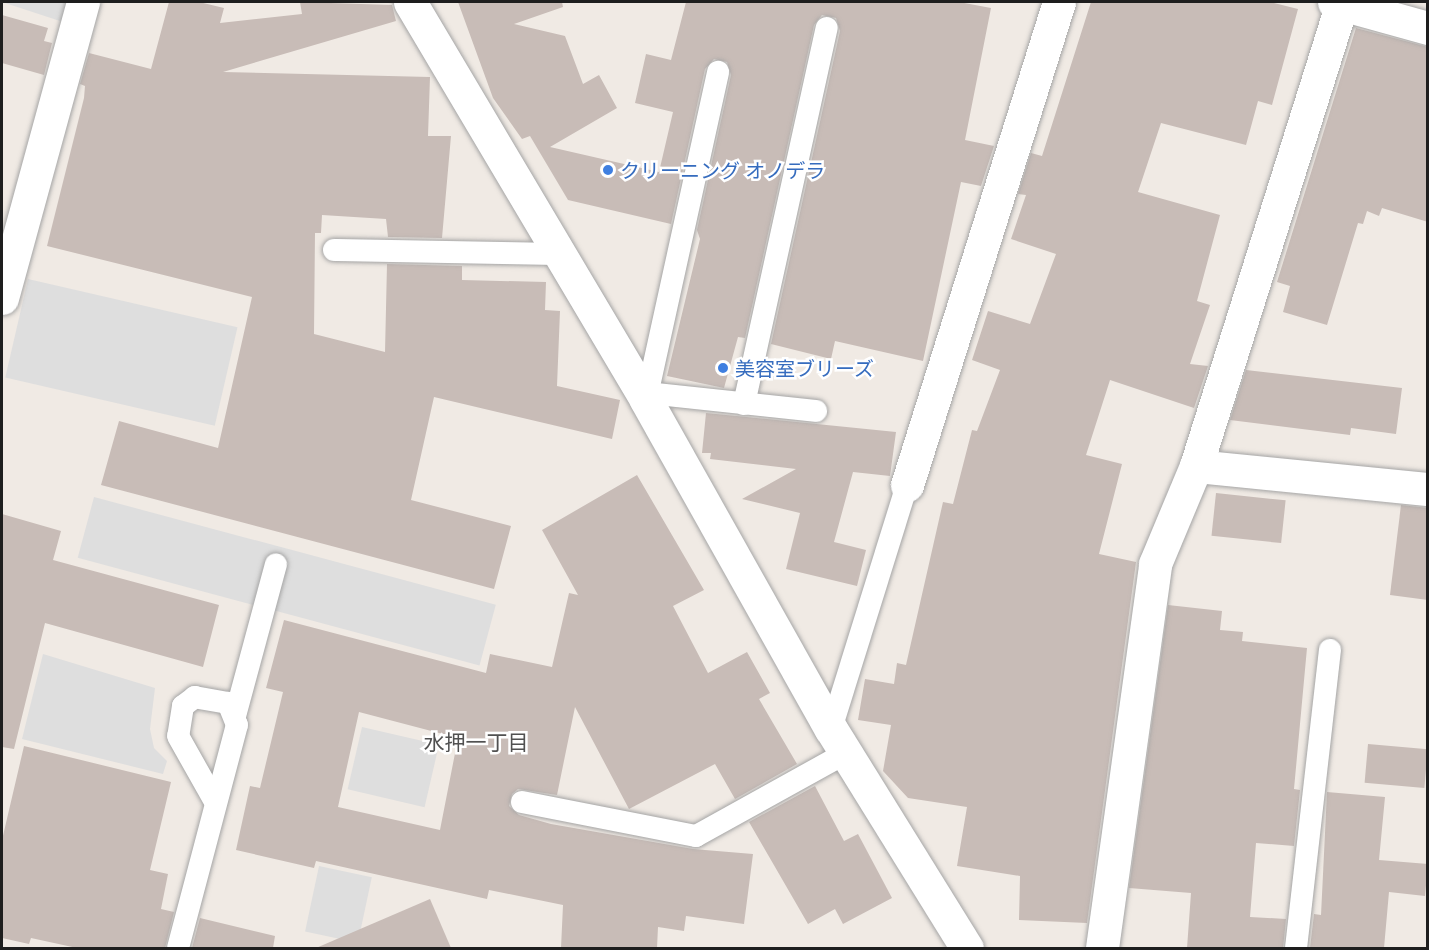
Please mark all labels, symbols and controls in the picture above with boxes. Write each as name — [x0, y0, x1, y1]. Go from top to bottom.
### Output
place label: クリーニング オノデラ — [620, 158, 825, 182]
marker: クリーニング オノデラ — [601, 163, 615, 177]
place label: 美容室ブリーズ — [735, 356, 875, 380]
marker: 美容室ブリーズ — [716, 361, 730, 375]
district label: 水押一丁目 — [424, 729, 528, 755]

